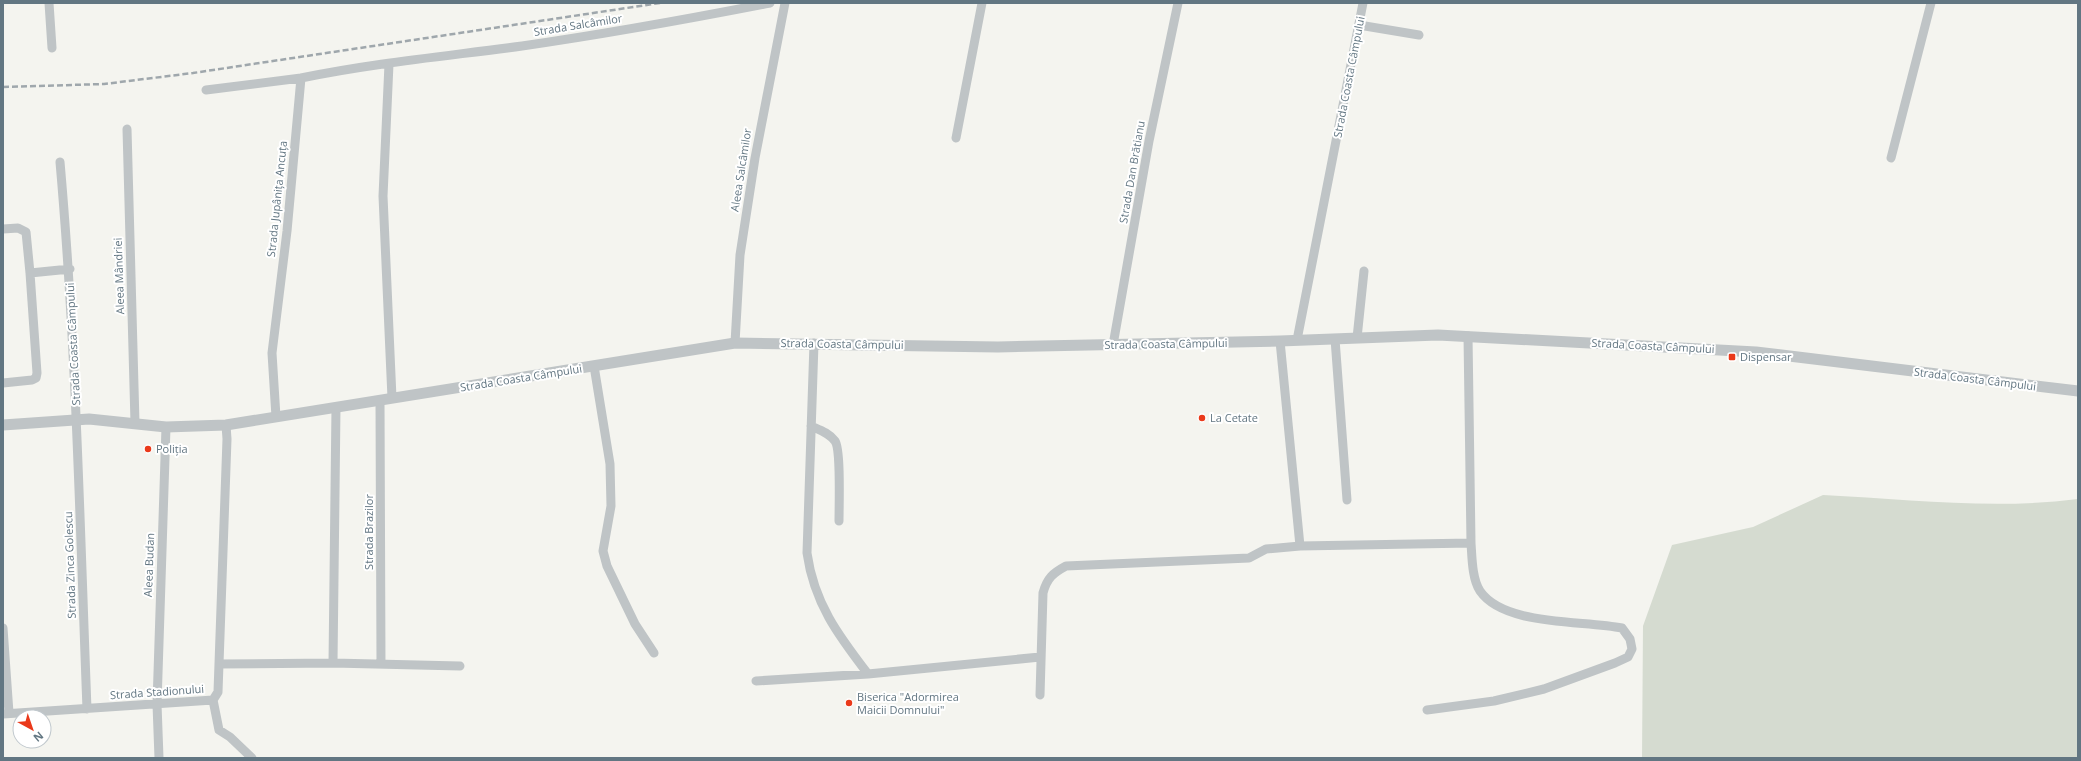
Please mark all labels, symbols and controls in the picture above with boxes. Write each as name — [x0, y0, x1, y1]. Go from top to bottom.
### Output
street label: Strada Salcâmilor — [533, 10, 624, 39]
street label: Strada Coasta Câmpului — [1329, 15, 1368, 139]
street label: Strada Dan Brătianu — [1115, 119, 1148, 224]
street label: Aleea Salcâmilor — [727, 127, 755, 213]
street label: Strada Jupânița Ancuța — [263, 140, 290, 258]
street label: Aleea Mândriei — [110, 237, 127, 315]
street label: Strada Coasta Câmpului — [62, 282, 83, 406]
street label: Strada Coasta Câmpului — [780, 335, 904, 352]
street label: Strada Coasta Câmpului — [1104, 335, 1228, 352]
street label: Strada Coasta Câmpului — [1591, 335, 1715, 356]
place label: Dispensar — [1740, 349, 1792, 364]
marker: Dispensar — [1727, 352, 1737, 362]
street label: Strada Coasta Câmpului — [459, 360, 583, 395]
street label: Strada Coasta Câmpului — [1913, 364, 2037, 393]
place label: La Cetate — [1210, 410, 1258, 425]
marker: La Cetate — [1197, 413, 1207, 423]
place label: Poliția — [156, 441, 188, 456]
marker: Poliția — [143, 444, 153, 454]
street label: Strada Brazilor — [361, 494, 376, 570]
street label: Strada Zinca Golescu — [60, 511, 79, 619]
street label: Aleea Budan — [140, 532, 157, 597]
street label: Strada Stadionului — [109, 681, 204, 702]
place label: Biserica "Adormirea Maicii Domnului" — [857, 689, 959, 717]
marker: Biserica "Adormirea Maicii Domnului" — [844, 698, 854, 708]
north arrow — [12, 709, 52, 749]
text: N — [30, 728, 47, 746]

